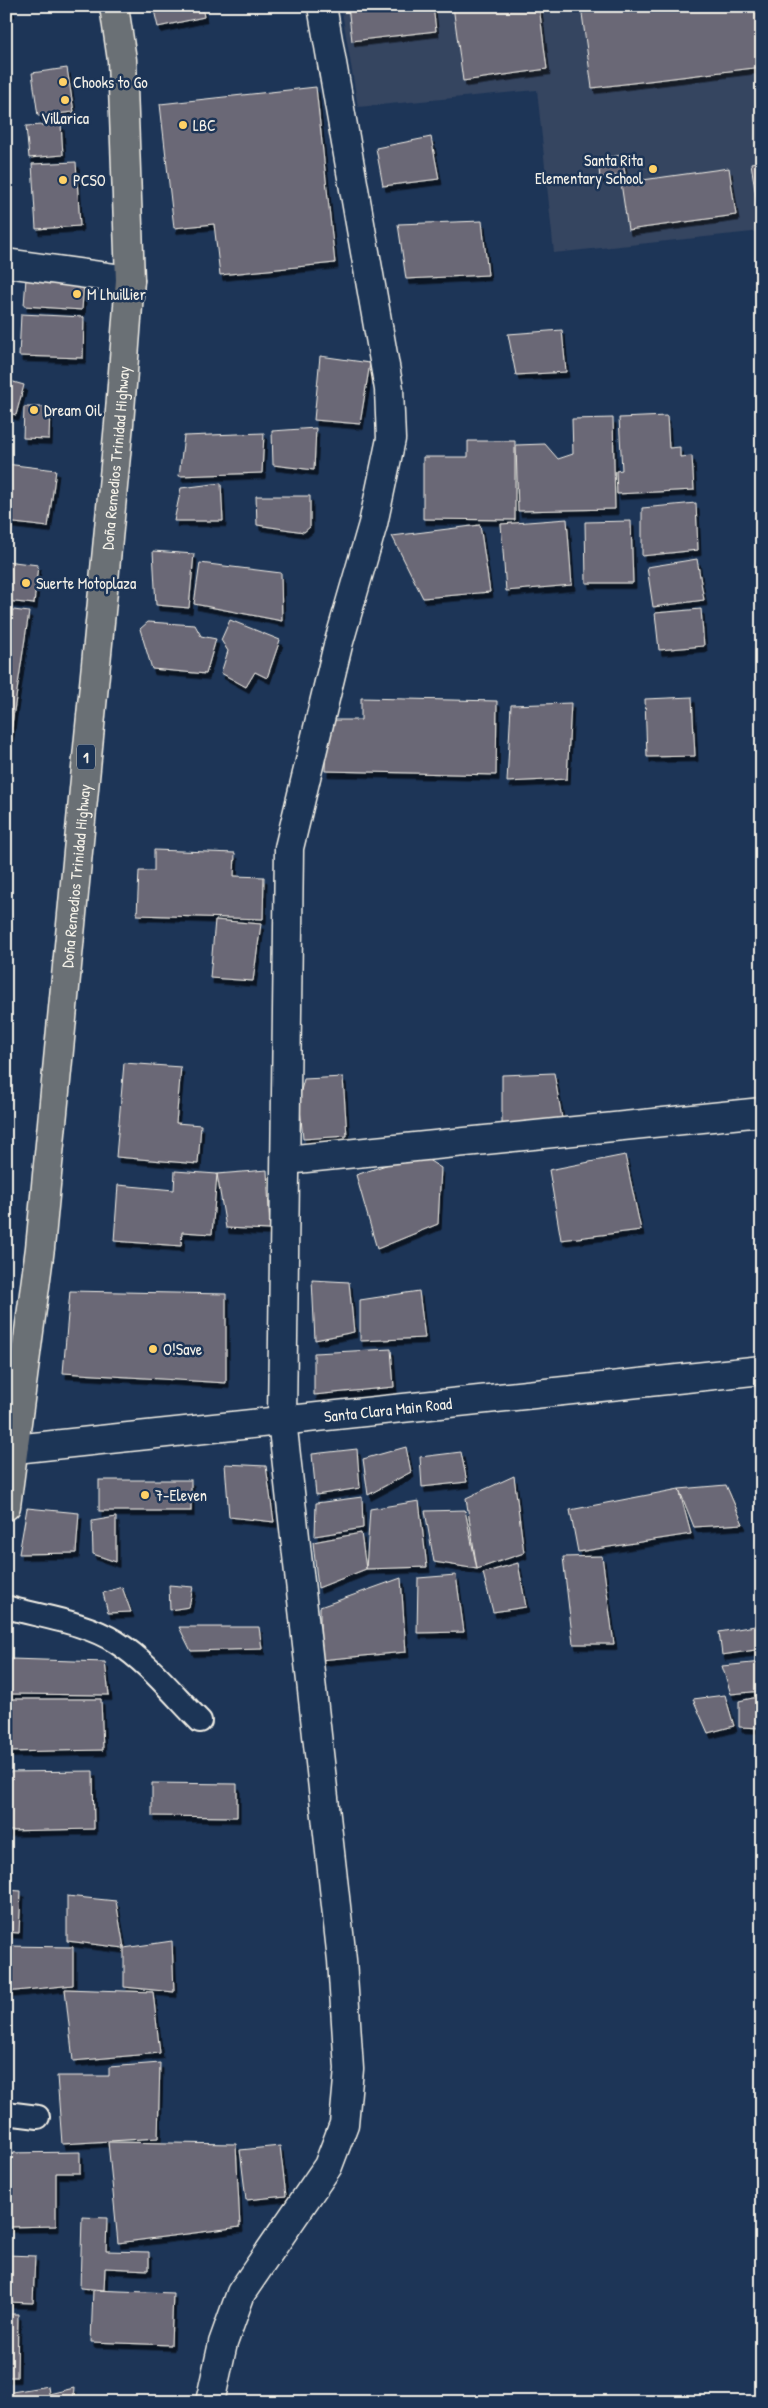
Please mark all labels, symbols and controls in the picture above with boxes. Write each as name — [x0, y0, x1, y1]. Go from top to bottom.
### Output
place label: Chooks to Go — [73, 71, 148, 93]
marker: Chooks to Go — [57, 76, 69, 88]
marker: Villarica — [59, 94, 71, 106]
place label: Villarica — [41, 107, 89, 129]
place label: LBC — [193, 114, 216, 136]
marker: LBC — [177, 119, 189, 131]
place label: Santa Rita Elementary School — [535, 149, 644, 189]
marker: Santa Rita Elementary School — [647, 163, 659, 175]
place label: PCSO — [73, 169, 106, 191]
marker: PCSO — [57, 174, 69, 186]
place label: M Lhuillier — [87, 283, 146, 305]
marker: M Lhuillier — [71, 288, 83, 300]
street label: Doña Remedios Trinidad Highway — [96, 365, 134, 551]
place label: Dream Oil — [44, 399, 102, 421]
marker: Dream Oil — [28, 404, 40, 416]
place label: Suerte Motoplaza — [36, 572, 136, 594]
marker: Suerte Motoplaza — [20, 577, 32, 589]
road number: 1 — [77, 744, 95, 770]
street label: Doña Remedios Trinidad Highway — [56, 783, 95, 969]
place label: O!Save — [163, 1338, 203, 1360]
marker: O!Save — [147, 1343, 159, 1355]
street label: Santa Clara Main Road — [323, 1392, 453, 1427]
place label: 7-Eleven — [155, 1484, 207, 1506]
marker: 7-Eleven — [139, 1489, 151, 1501]

